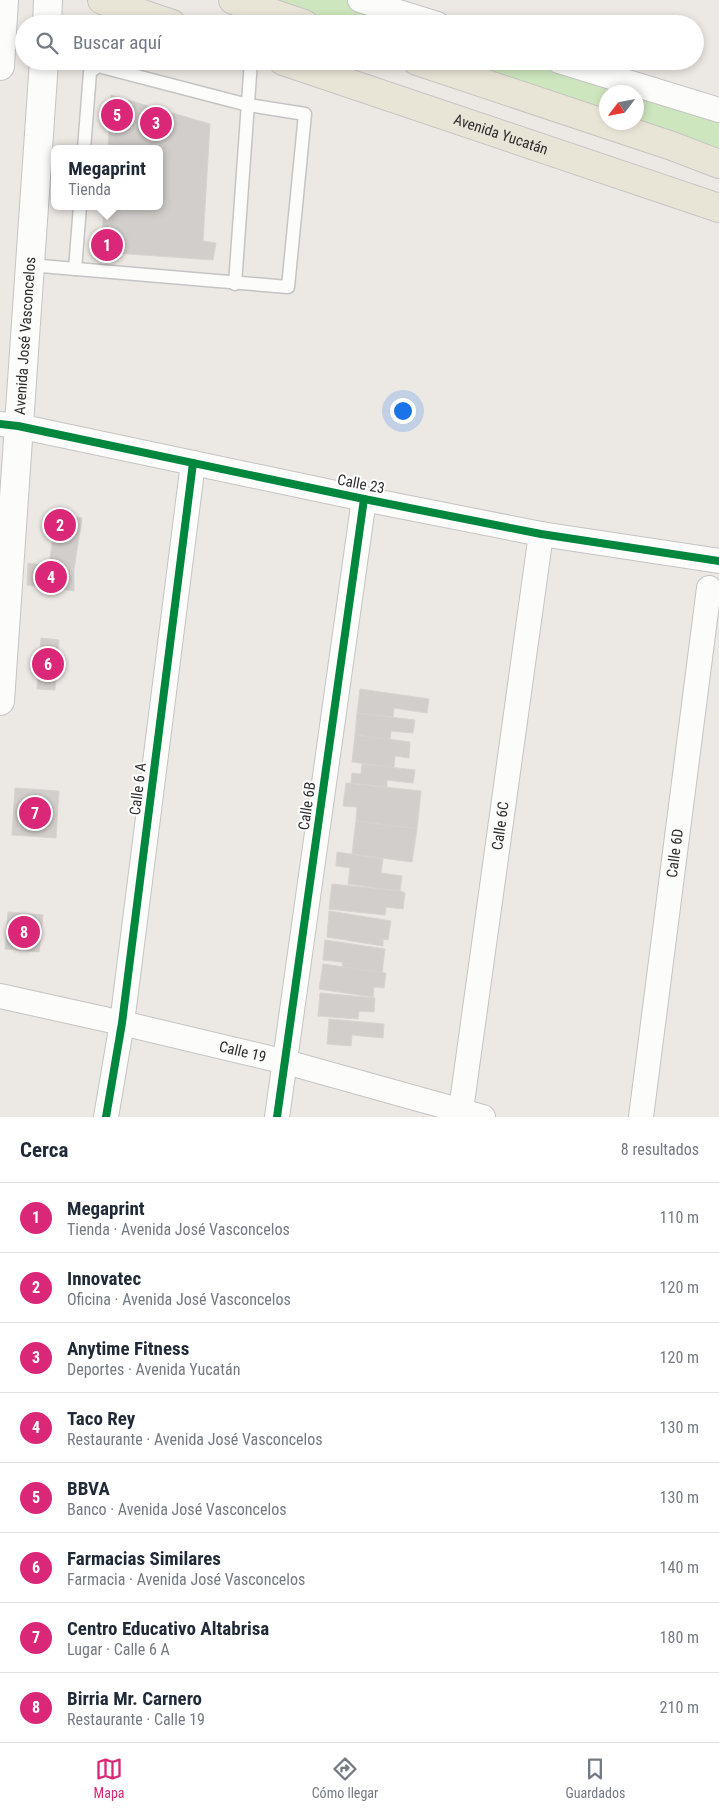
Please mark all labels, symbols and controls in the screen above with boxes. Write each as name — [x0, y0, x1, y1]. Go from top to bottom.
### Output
search box — [15, 15, 704, 70]
icon: search — [33, 29, 61, 57]
text: Buscar aquí — [73, 31, 162, 54]
north arrow — [599, 85, 644, 130]
pin: 5 — [101, 96, 133, 134]
pin: 3 — [140, 104, 172, 142]
street label: Avenida Yucatán — [451, 110, 550, 159]
popup — [51, 145, 163, 210]
text: Megaprint — [68, 157, 146, 180]
text: Tienda — [68, 180, 111, 199]
pin: 1 — [91, 226, 123, 264]
street label: Avenida José Vasconcelos — [11, 256, 40, 415]
your location — [390, 398, 416, 424]
street label: Calle 23 — [336, 471, 386, 497]
pin: 2 — [44, 506, 76, 544]
pin: 4 — [35, 558, 67, 596]
pin: 6 — [32, 645, 64, 683]
street label: Calle 6 A — [126, 761, 150, 816]
street label: Calle 6B — [295, 781, 319, 831]
pin: 7 — [19, 794, 51, 832]
street label: Calle 6C — [488, 800, 513, 851]
street label: Calle 6D — [663, 828, 687, 879]
pin: 8 — [8, 913, 40, 951]
street label: Calle 19 — [217, 1037, 268, 1066]
text: Cerca — [20, 1138, 68, 1162]
text: 8 resultados — [621, 1140, 699, 1159]
text: Megaprint — [67, 1197, 145, 1220]
text: 1 — [32, 1208, 40, 1227]
text: 110 m — [660, 1208, 699, 1227]
text: Tienda · Avenida José Vasconcelos — [67, 1220, 290, 1239]
text: Innovatec — [67, 1267, 141, 1290]
text: 2 — [32, 1278, 40, 1297]
text: 120 m — [660, 1278, 699, 1297]
text: Oficina · Avenida José Vasconcelos — [67, 1290, 291, 1309]
text: Anytime Fitness — [67, 1337, 189, 1360]
text: 3 — [32, 1348, 40, 1367]
text: 120 m — [660, 1348, 699, 1367]
text: Deportes · Avenida Yucatán — [67, 1360, 240, 1379]
text: Taco Rey — [67, 1407, 135, 1430]
text: 4 — [32, 1418, 40, 1437]
text: 130 m — [660, 1418, 699, 1437]
text: Restaurante · Avenida José Vasconcelos — [67, 1430, 323, 1449]
text: BBVA — [67, 1477, 110, 1500]
text: 5 — [32, 1488, 40, 1507]
text: 130 m — [660, 1488, 699, 1507]
text: Banco · Avenida José Vasconcelos — [67, 1500, 286, 1519]
text: Farmacias Similares — [67, 1547, 221, 1570]
text: 6 — [32, 1558, 40, 1577]
text: 140 m — [660, 1558, 699, 1577]
text: Farmacia · Avenida José Vasconcelos — [67, 1570, 305, 1589]
text: Centro Educativo Altabrisa — [67, 1617, 269, 1640]
text: 7 — [32, 1628, 40, 1647]
text: 180 m — [660, 1628, 699, 1647]
text: Lugar · Calle 6 A — [67, 1640, 170, 1659]
text: Birria Mr. Carnero — [67, 1687, 202, 1710]
text: 8 — [32, 1698, 40, 1717]
text: 210 m — [660, 1698, 699, 1717]
text: Restaurante · Calle 19 — [67, 1710, 205, 1729]
tab: Mapa — [94, 1755, 125, 1801]
tab: Cómo llegar — [312, 1755, 378, 1801]
tab: Guardados — [565, 1755, 625, 1801]

